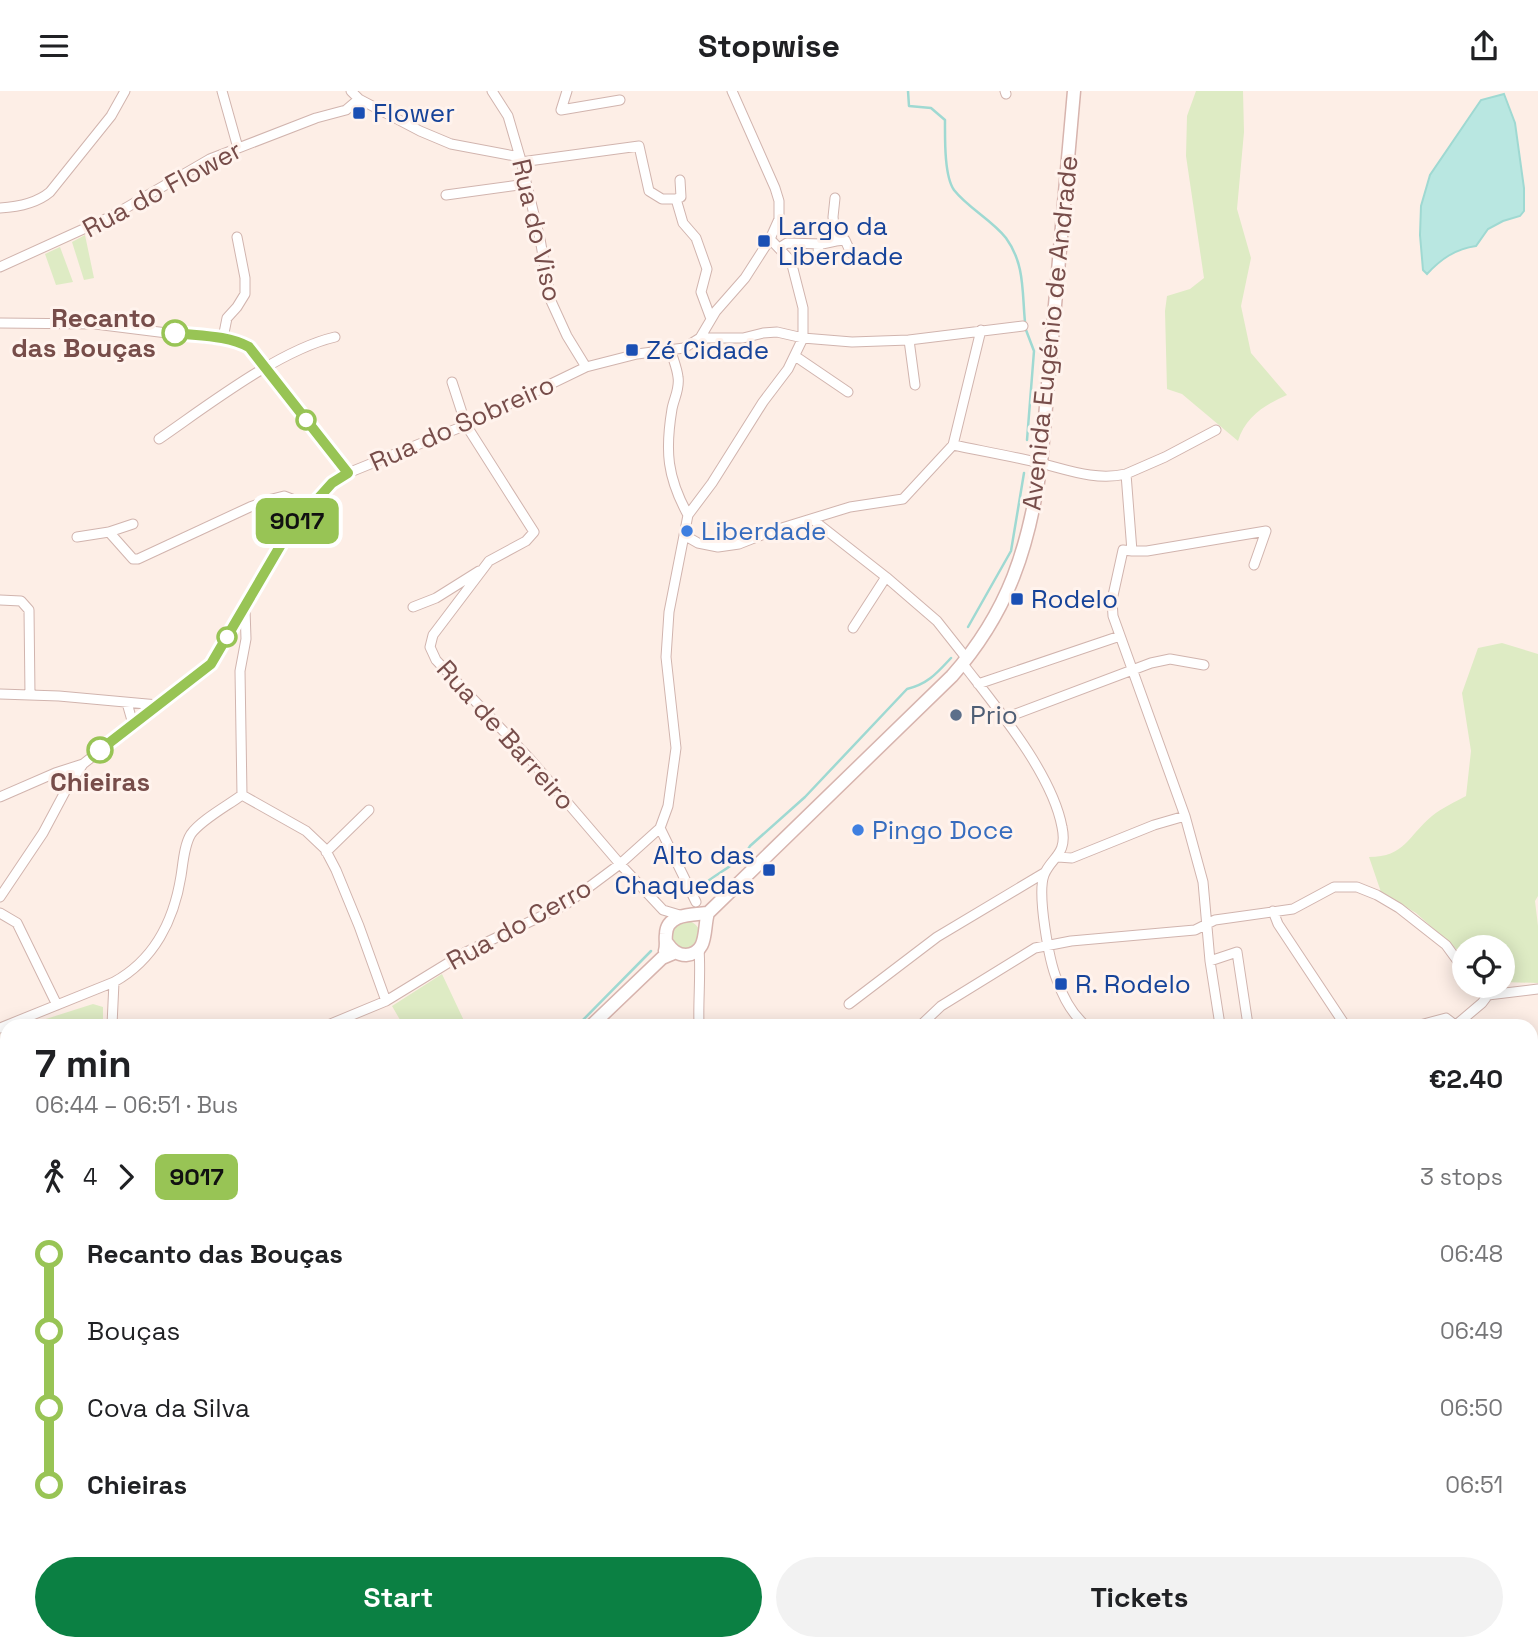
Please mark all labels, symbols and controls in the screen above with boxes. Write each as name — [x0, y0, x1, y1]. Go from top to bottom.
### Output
text: Stopwise — [698, 26, 840, 66]
icon: menu — [35, 27, 73, 65]
icon: share — [1465, 27, 1503, 65]
place label: Flower — [373, 96, 455, 130]
marker: Flower — [351, 105, 367, 121]
street label: Rua do Flower — [77, 133, 247, 245]
street label: Avenida Eugénio de Andrade — [1014, 154, 1086, 512]
street label: Rua do Viso — [504, 155, 570, 305]
place label: Largo da Liberdade — [778, 209, 904, 273]
marker: Largo da Liberdade — [756, 233, 772, 249]
place label: Recanto das Bouças — [11, 301, 156, 365]
marker: Recanto das Bouças — [162, 320, 188, 346]
place label: Zé Cidade — [646, 333, 769, 367]
marker: Zé Cidade — [624, 342, 640, 358]
street label: Rua do Sobreiro — [364, 367, 560, 479]
unlabelled marker — [296, 410, 316, 430]
line badge: 9017 — [248, 498, 346, 544]
text: 9017 — [270, 505, 324, 536]
place label: Liberdade — [701, 514, 827, 548]
marker: Liberdade — [679, 523, 695, 539]
place label: Rodelo — [1031, 582, 1118, 616]
marker: Rodelo — [1009, 591, 1025, 607]
unlabelled marker — [217, 627, 237, 647]
street label: Rua de Barreiro — [429, 653, 583, 817]
place label: Prio — [970, 698, 1018, 732]
marker: Prio — [948, 707, 964, 723]
marker: Chieiras — [87, 737, 113, 763]
place label: Chieiras — [50, 765, 150, 799]
place label: Pingo Doce — [872, 813, 1014, 847]
marker: Pingo Doce — [850, 822, 866, 838]
place label: Alto das Chaquedas — [614, 838, 755, 902]
marker: Alto das Chaquedas — [761, 862, 777, 878]
street label: Rua do Cerro — [440, 870, 598, 978]
map controls — [1452, 935, 1515, 998]
button: locate — [1452, 935, 1515, 998]
place label: R. Rodelo — [1075, 967, 1191, 1001]
marker: R. Rodelo — [1053, 976, 1069, 992]
text: 7 min — [35, 1040, 132, 1088]
text: €2.40 — [1429, 1062, 1503, 1096]
text: 06:44 – 06:51 · Bus — [35, 1090, 238, 1120]
icon: walk — [35, 1158, 73, 1196]
icon: forward — [107, 1158, 145, 1196]
text: 9017 — [169, 1161, 224, 1192]
text: 4 — [83, 1162, 97, 1192]
text: 3 stops — [1420, 1162, 1503, 1192]
text: Recanto das Bouças — [87, 1237, 343, 1271]
text: 06:48 — [1440, 1239, 1503, 1269]
text: Bouças — [87, 1314, 180, 1348]
text: 06:49 — [1440, 1316, 1503, 1346]
text: Cova da Silva — [87, 1391, 250, 1425]
text: 06:50 — [1440, 1393, 1503, 1423]
text: Chieiras — [87, 1468, 187, 1502]
text: 06:51 — [1445, 1470, 1503, 1500]
button: Start — [35, 1557, 762, 1637]
button: Tickets — [776, 1557, 1503, 1637]

